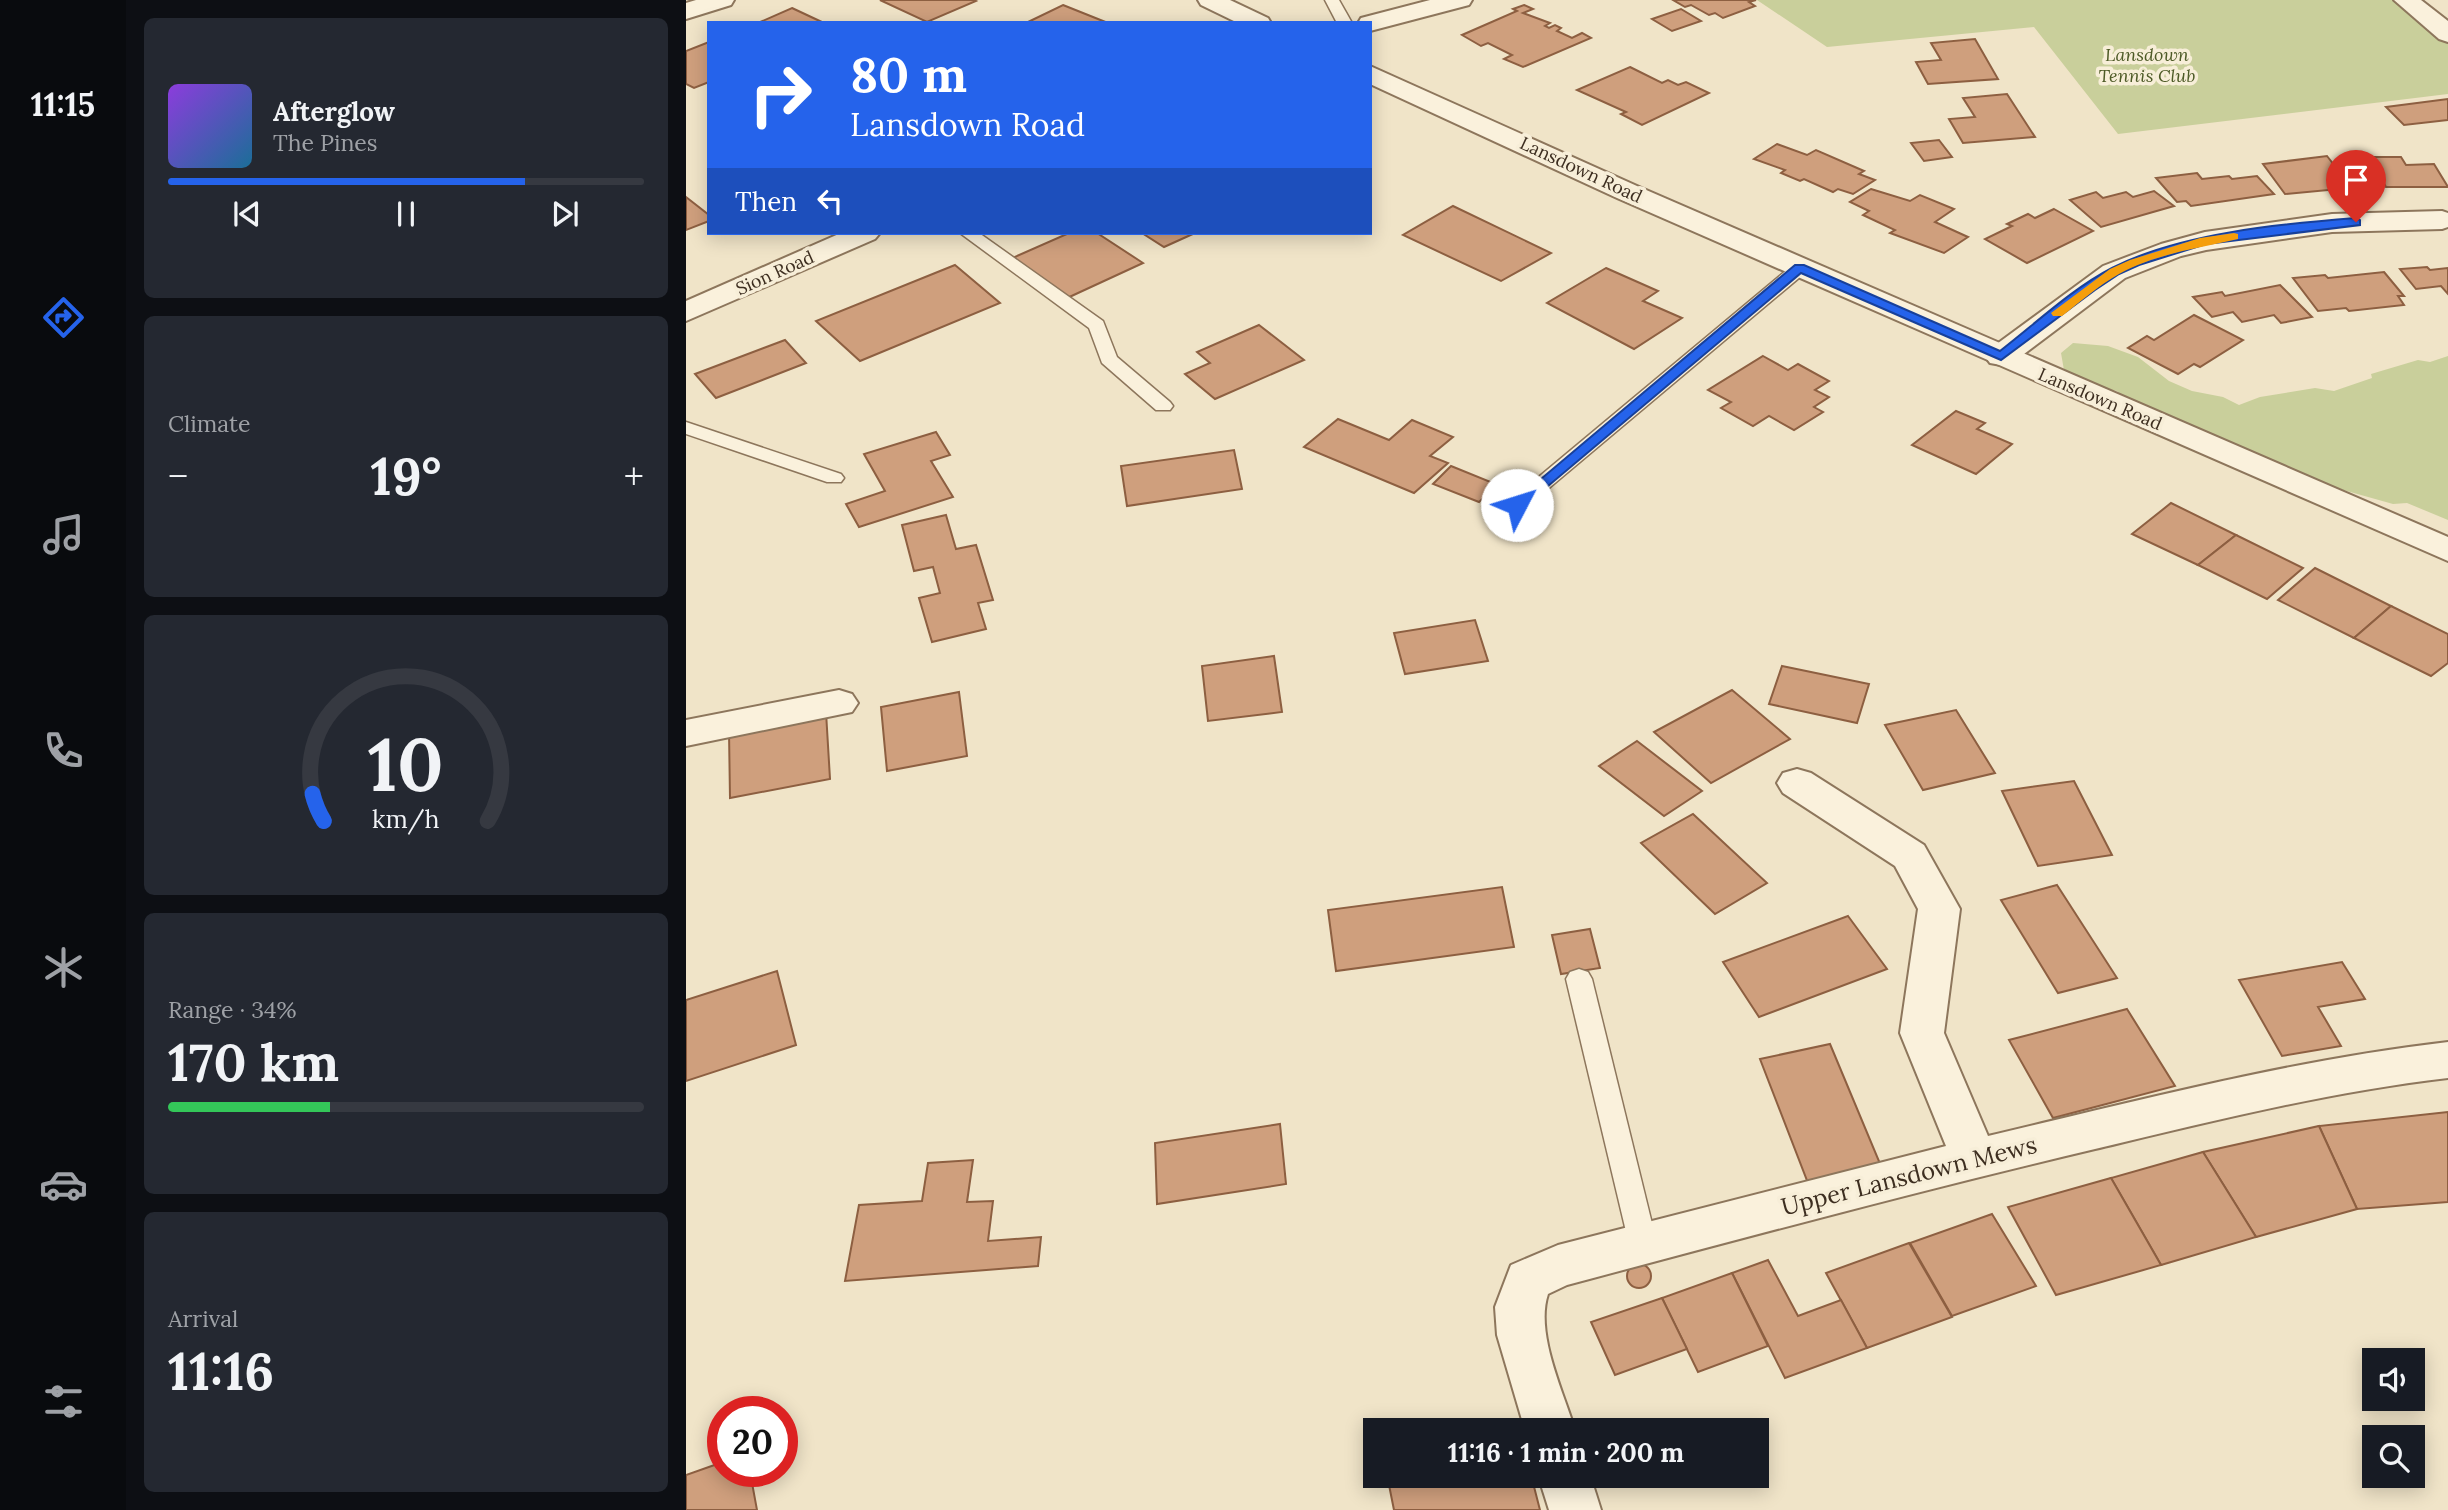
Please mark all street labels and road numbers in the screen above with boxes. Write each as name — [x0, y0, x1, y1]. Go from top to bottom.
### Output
street label: Lansdown Road — [1516, 131, 1646, 208]
street label: Sion Road — [732, 245, 818, 300]
street label: Lansdown Road — [2035, 362, 2166, 435]
street label: Upper Lansdown Mews — [1778, 1129, 2040, 1222]

